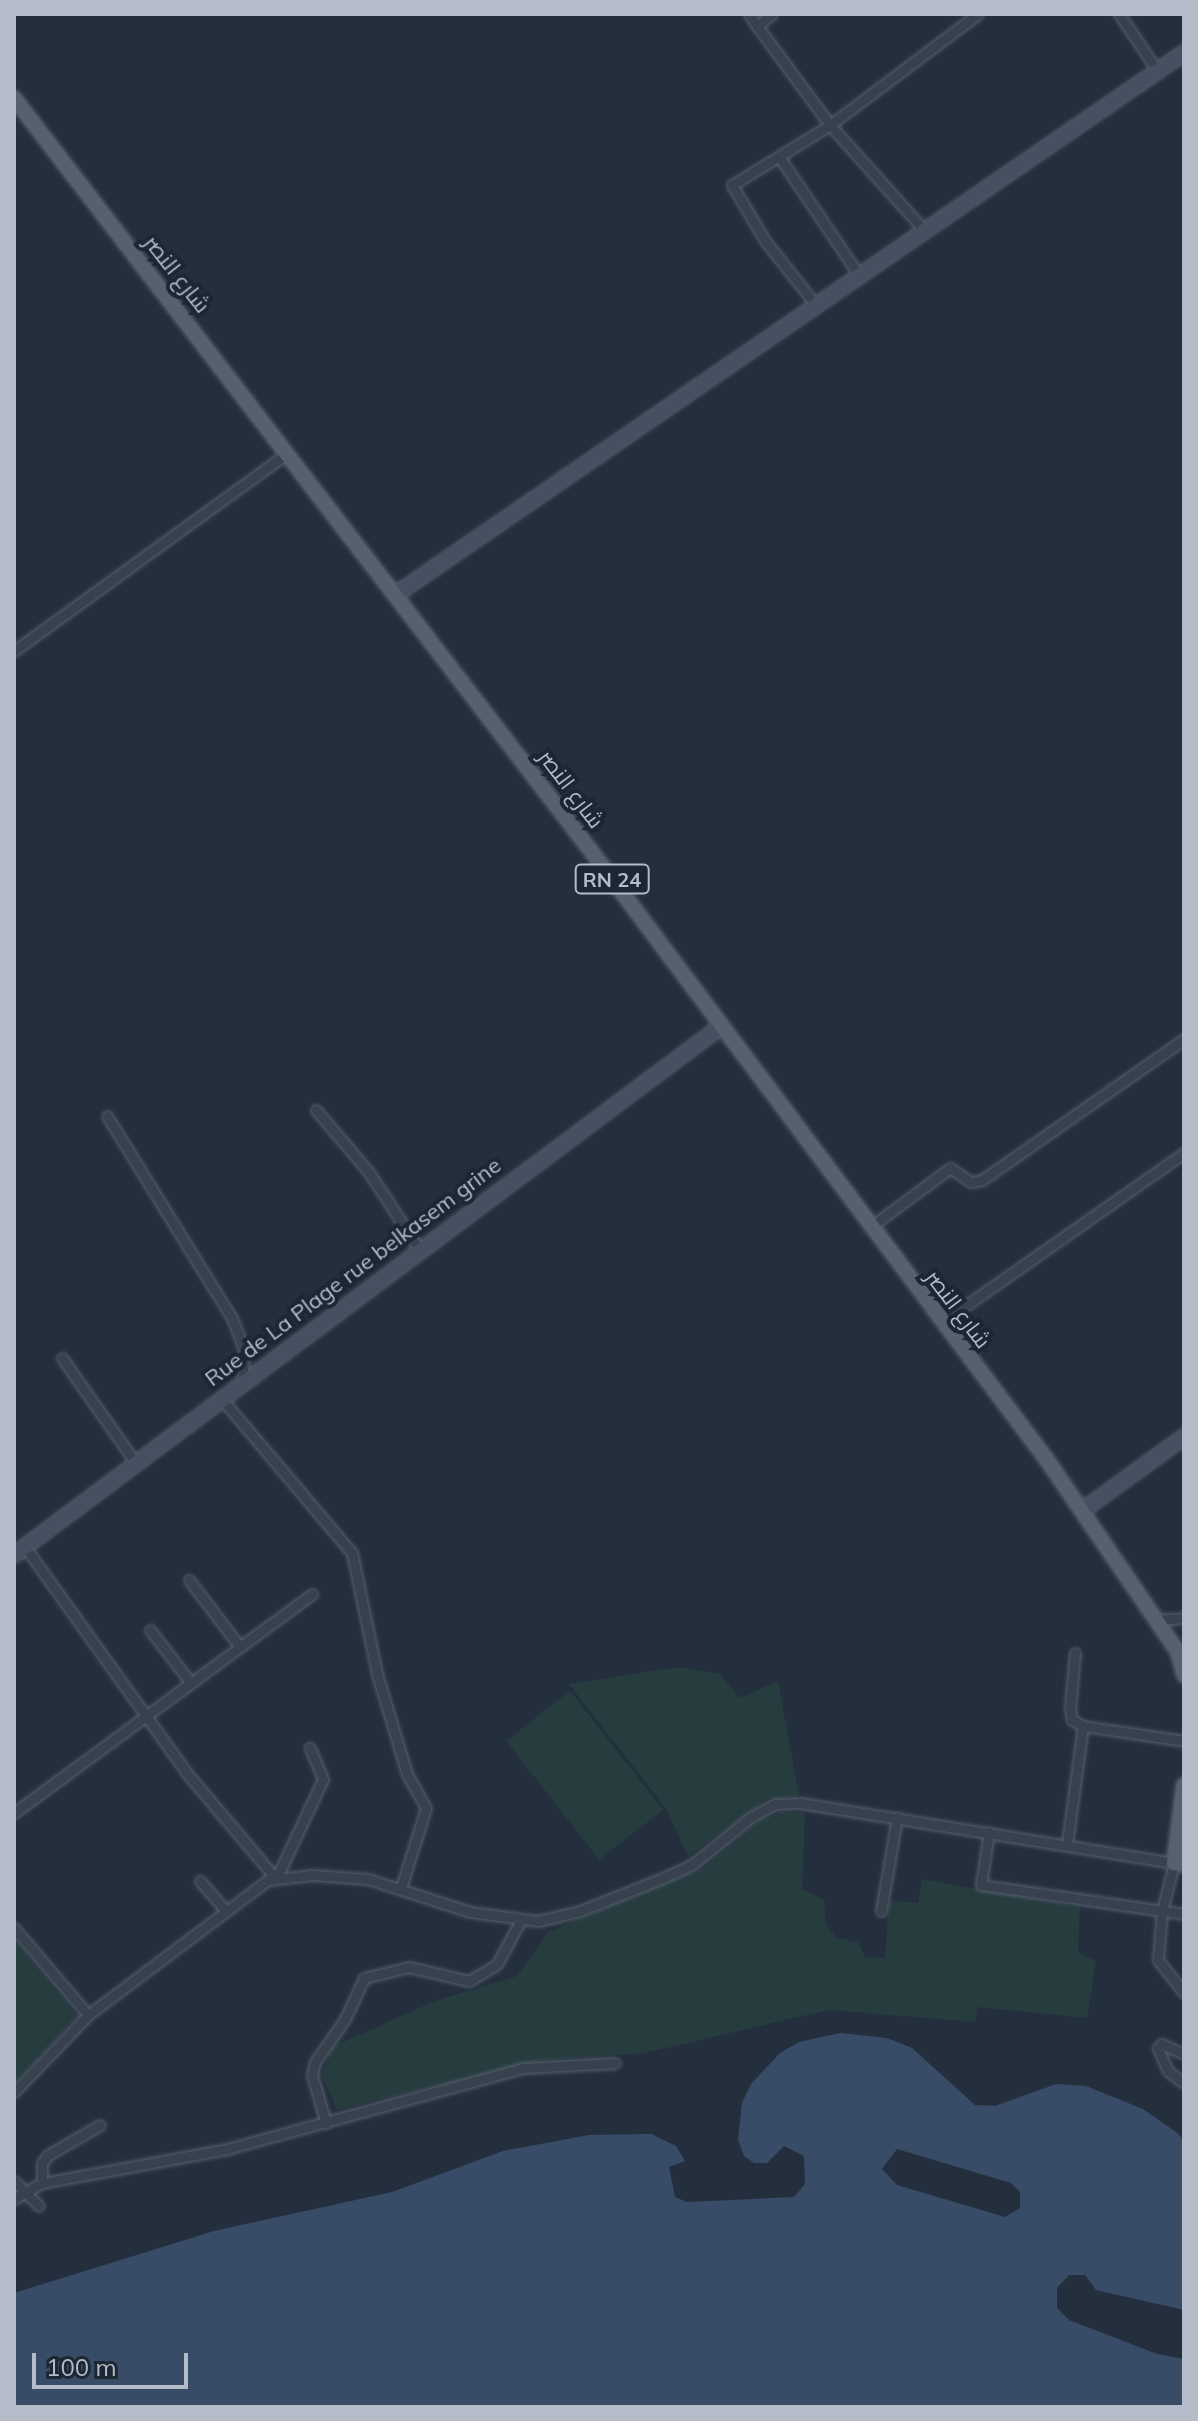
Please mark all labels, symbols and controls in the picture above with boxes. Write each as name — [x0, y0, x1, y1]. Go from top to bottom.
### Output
street label: شارع النصر — [138, 230, 216, 318]
street label: شارع النصر — [533, 745, 609, 833]
road number: RN 24 — [574, 863, 650, 895]
street label: Rue de La Plage rue belkasem grine — [200, 1152, 506, 1392]
street label: شارع النصر — [920, 1265, 996, 1353]
scale bar — [36, 2337, 192, 2387]
text: 100 m — [46, 2352, 117, 2382]

